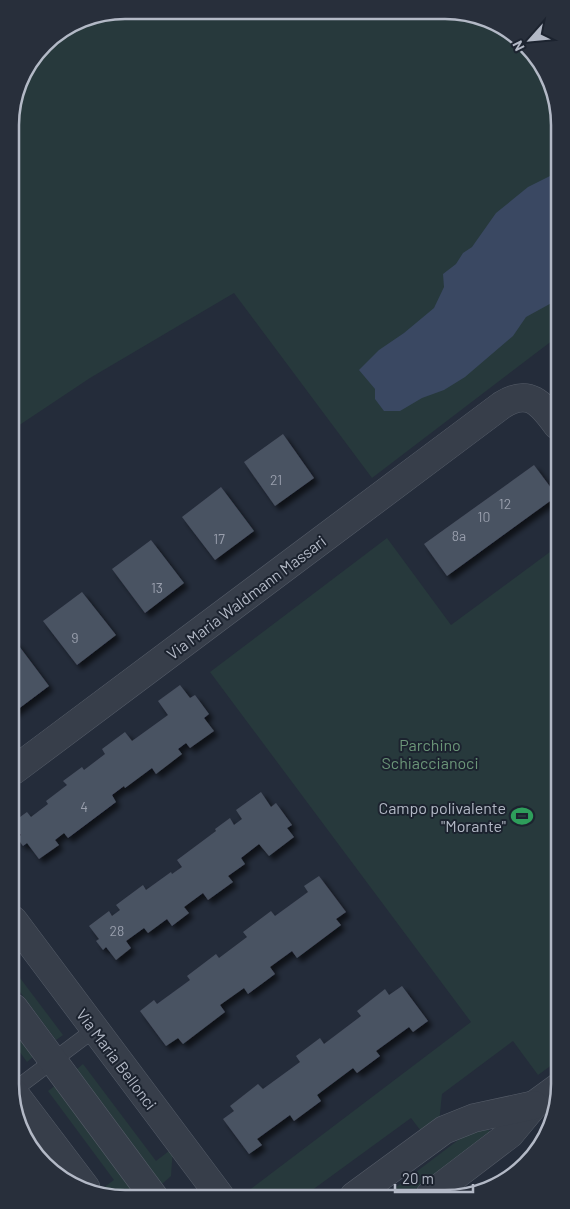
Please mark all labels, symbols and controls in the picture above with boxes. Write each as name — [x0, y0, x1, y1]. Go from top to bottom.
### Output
north arrow — [505, 15, 555, 65]
text: N — [508, 38, 528, 54]
house number: 21 — [270, 471, 282, 488]
house number: 12 — [499, 495, 511, 512]
house number: 10 — [478, 508, 490, 525]
house number: 8a — [452, 527, 466, 544]
house number: 17 — [213, 530, 225, 547]
street label: Via Maria Waldmann Massari — [163, 531, 329, 663]
house number: 13 — [151, 579, 163, 596]
house number: 9 — [71, 629, 79, 646]
park label: Parchino Schiaccianoci — [381, 735, 479, 772]
house number: 4 — [80, 798, 88, 815]
place label: Campo polivalente "Morante" — [379, 798, 506, 835]
sports icon: Campo polivalente "Morante" — [509, 803, 535, 829]
house number: 28 — [110, 922, 124, 939]
street label: Via Maria Bellonci — [73, 1005, 161, 1113]
scale bar — [395, 1162, 472, 1194]
text: 20 m — [402, 1169, 434, 1187]

